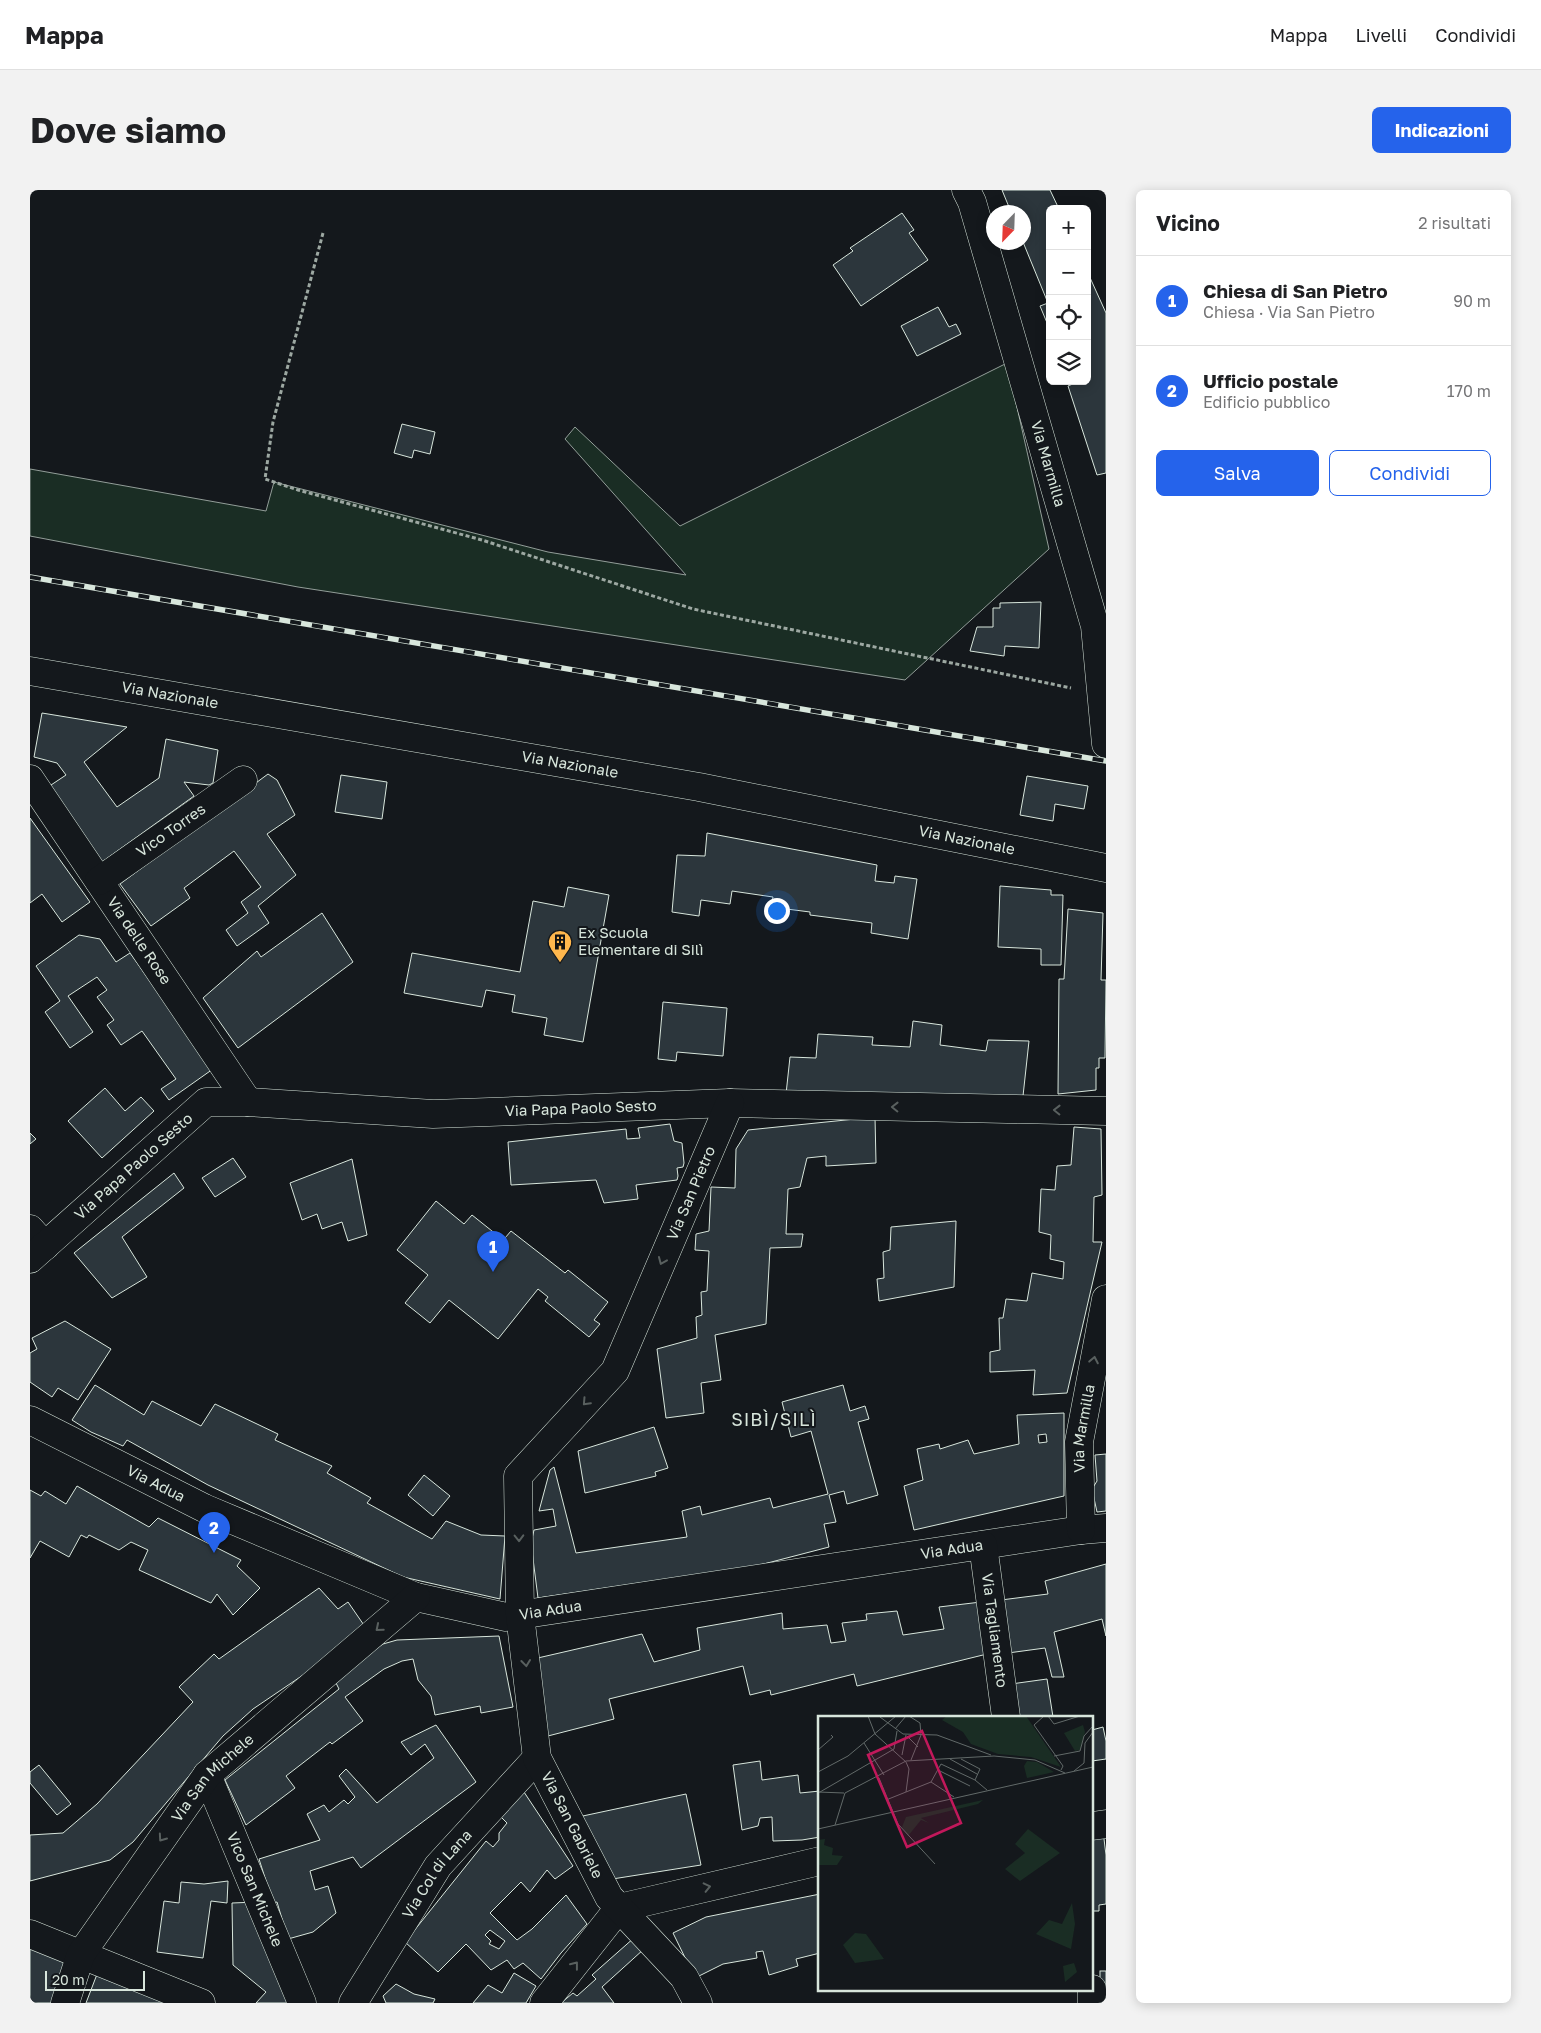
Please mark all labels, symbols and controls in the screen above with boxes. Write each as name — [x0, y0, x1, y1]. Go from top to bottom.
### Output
text: Mappa — [25, 20, 104, 49]
text: Mappa — [1270, 24, 1328, 46]
text: Livelli — [1356, 24, 1407, 46]
text: Condividi — [1435, 24, 1516, 46]
button: Indicazioni — [1372, 107, 1511, 153]
text: Dove siamo — [30, 109, 226, 151]
north arrow — [986, 205, 1031, 250]
map controls — [1046, 205, 1091, 385]
button: + — [1046, 205, 1091, 250]
text: Vicino — [1156, 210, 1220, 236]
text: 2 risultati — [1418, 213, 1491, 233]
button: − — [1046, 250, 1091, 295]
text: Chiesa di San Pietro — [1203, 279, 1388, 302]
text: 1 — [1168, 291, 1176, 311]
text: 90 m — [1453, 291, 1491, 311]
button: locate — [1046, 295, 1091, 340]
text: Chiesa · Via San Pietro — [1203, 302, 1375, 322]
button: layers — [1046, 340, 1091, 385]
text: Ufficio postale — [1203, 369, 1338, 392]
text: 2 — [1167, 381, 1177, 401]
text: 170 m — [1447, 381, 1491, 401]
text: Edificio pubblico — [1203, 392, 1330, 412]
street label: Via Marmilla — [1028, 418, 1070, 509]
button: Salva — [1156, 450, 1319, 496]
button: Condividi — [1329, 450, 1491, 496]
street label: Via Nazionale — [120, 677, 220, 712]
street label: Via Nazionale — [520, 746, 620, 781]
street label: Vico Torres — [132, 799, 209, 860]
street label: Via Nazionale — [917, 821, 1017, 858]
street label: Via delle Rose — [104, 893, 176, 988]
your location — [764, 898, 790, 924]
place label: Ex Scuola Elementare di Silì — [578, 923, 704, 958]
building icon: Ex Scuola Elementare di Silì — [547, 929, 573, 963]
street label: Via Papa Paolo Sesto — [504, 1096, 657, 1119]
one-way arrow — [891, 1101, 899, 1112]
one-way arrow — [1053, 1104, 1061, 1115]
street label: Via Papa Paolo Sesto — [70, 1108, 196, 1223]
street label: Via San Pietro — [662, 1143, 718, 1243]
pin: 1 — [477, 1231, 509, 1272]
one-way arrow — [658, 1256, 669, 1265]
one-way arrow — [1089, 1356, 1099, 1364]
street label: Via Marmilla — [1068, 1383, 1098, 1473]
one-way arrow — [583, 1397, 592, 1406]
district label: SIBÌ/SILÌ — [731, 1408, 817, 1430]
street label: Via Adua — [124, 1460, 188, 1505]
pin: 2 — [198, 1512, 230, 1553]
one-way arrow — [514, 1534, 524, 1542]
street label: Via Adua — [919, 1535, 984, 1562]
street label: Via Tagliamento — [979, 1572, 1012, 1689]
street label: Via Adua — [518, 1596, 583, 1623]
one-way arrow — [375, 1623, 384, 1632]
one-way arrow — [520, 1659, 531, 1667]
inset map — [818, 1716, 1094, 1990]
street label: Via San Michele — [167, 1729, 257, 1825]
street label: Via San Gabriele — [538, 1768, 608, 1881]
street label: Via Col di Lana — [398, 1825, 475, 1921]
street label: Vico San Michele — [224, 1829, 288, 1949]
one-way arrow — [159, 1832, 168, 1841]
one-way arrow — [702, 1882, 711, 1893]
one-way arrow — [569, 1962, 577, 1971]
scale bar — [45, 1968, 145, 1991]
text: 20 m — [52, 1971, 85, 1988]

